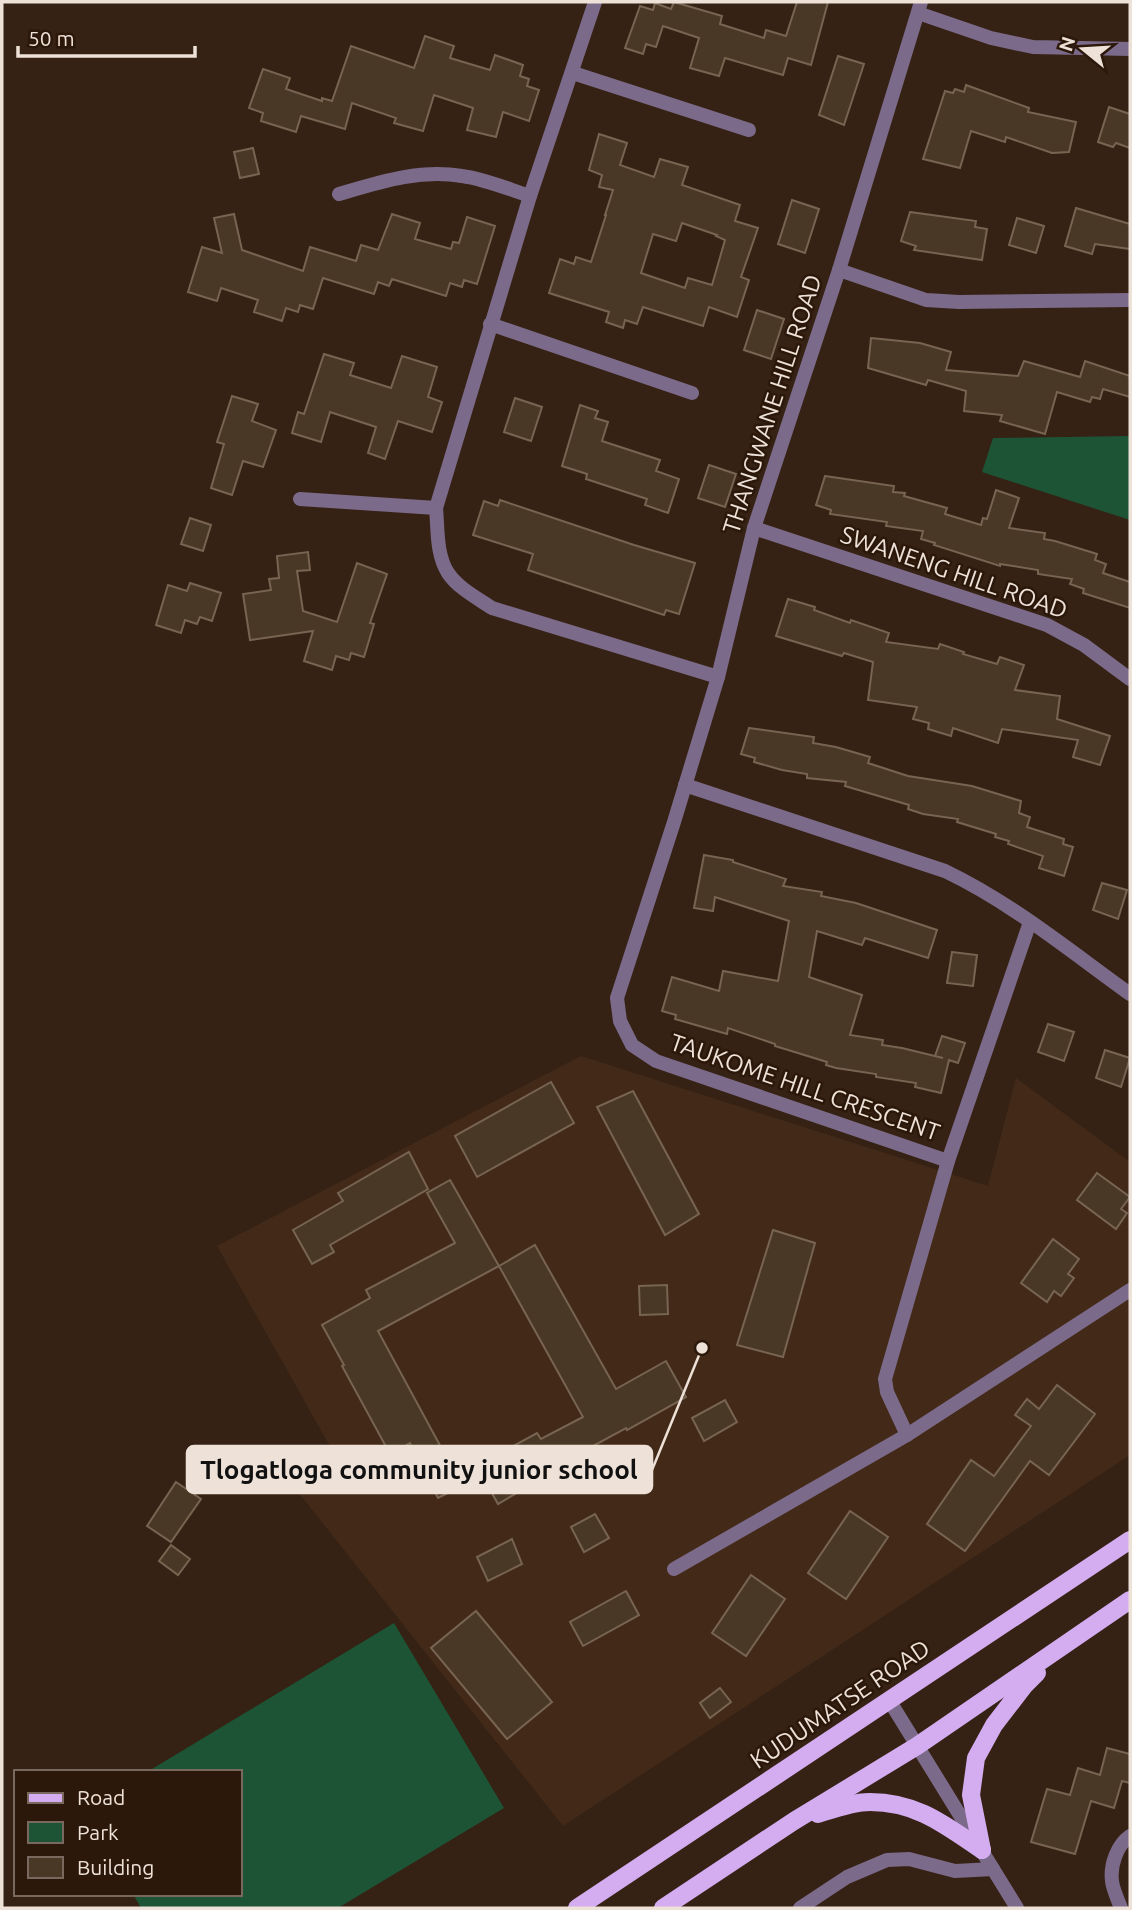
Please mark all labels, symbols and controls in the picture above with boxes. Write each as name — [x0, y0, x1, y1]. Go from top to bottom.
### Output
scale bar — [18, 14, 194, 58]
north arrow — [1048, 14, 1118, 84]
text: 50 m — [28, 26, 75, 50]
text: N — [1054, 34, 1079, 54]
street label: THANGWANE HILL ROAD — [717, 271, 827, 537]
street label: SWANENG HILL ROAD — [837, 521, 1071, 623]
street label: TAUKOME HILL CRESCENT — [667, 1028, 943, 1146]
callout: Tlogatloga community junior school — [187, 1446, 652, 1493]
text: Tlogatloga community junior school — [200, 1455, 638, 1484]
street label: KUDUMATSE ROAD — [745, 1634, 935, 1774]
legend — [14, 1770, 242, 1896]
text: Road — [77, 1785, 125, 1809]
text: Park — [77, 1820, 119, 1844]
text: Building — [77, 1855, 154, 1879]

